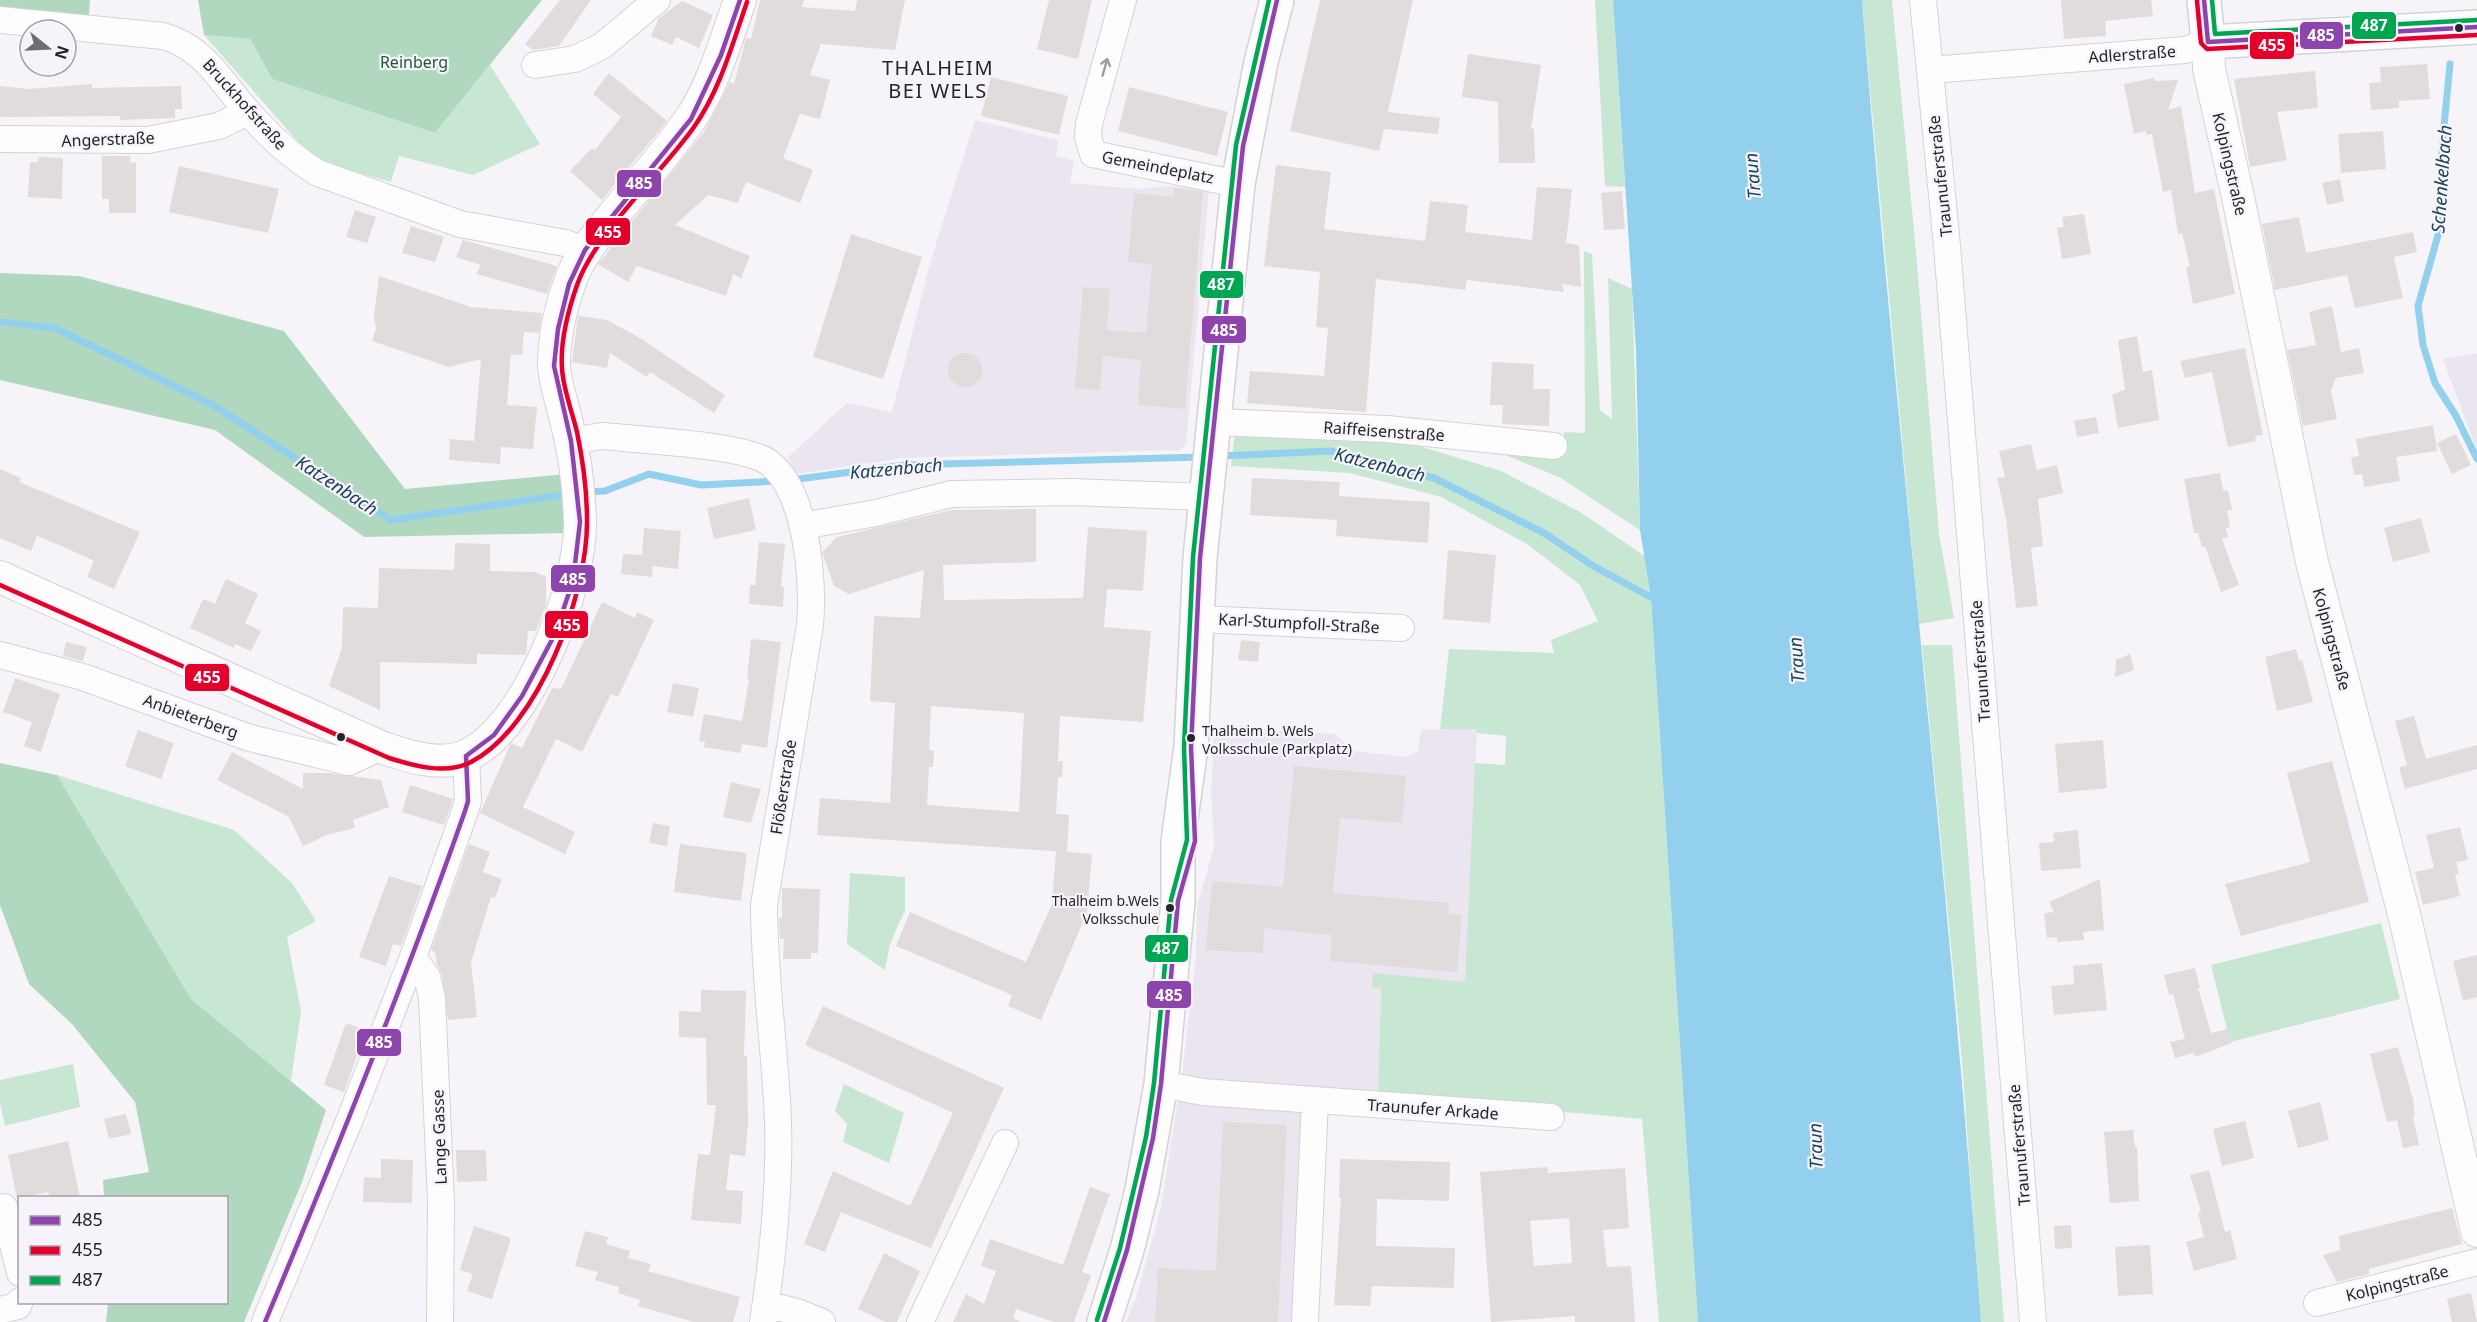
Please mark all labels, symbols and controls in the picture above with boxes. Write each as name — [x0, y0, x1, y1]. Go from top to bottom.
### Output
line badge: 487 — [2351, 11, 2397, 40]
text: 487 — [2360, 14, 2388, 36]
north arrow — [18, 18, 78, 78]
line badge: 485 — [2299, 21, 2344, 50]
unlabelled marker — [2453, 22, 2465, 34]
text: 485 — [2307, 24, 2335, 46]
line badge: 455 — [2249, 31, 2295, 60]
text: 455 — [2258, 34, 2286, 56]
street label: Adlerstraße — [2088, 40, 2176, 68]
text: N — [50, 43, 75, 62]
park label: Reinberg — [380, 51, 448, 73]
street label: Bruckhofstraße — [198, 54, 292, 154]
district label: THALHEIM BEI WELS — [882, 54, 994, 104]
one-way arrow — [1100, 58, 1111, 77]
street label: Kolpingstraße — [2207, 110, 2253, 218]
street label: Traunuferstraße — [1923, 114, 1957, 238]
water label: Schenkelbach — [2425, 124, 2457, 234]
street label: Angerstraße — [61, 126, 155, 152]
street label: Gemeindeplatz — [1100, 145, 1216, 189]
water label: Traun — [1738, 152, 1766, 200]
line badge: 485 — [616, 169, 662, 198]
text: 485 — [625, 172, 653, 194]
line badge: 455 — [585, 217, 631, 246]
text: 455 — [594, 221, 622, 243]
line badge: 487 — [1199, 270, 1244, 299]
text: 487 — [1207, 273, 1235, 295]
line badge: 485 — [1201, 315, 1247, 344]
text: 485 — [1210, 319, 1238, 341]
street label: Raiffeisenstraße — [1323, 416, 1445, 446]
water label: Katzenbach — [1332, 441, 1428, 487]
water label: Katzenbach — [291, 450, 383, 520]
water label: Katzenbach — [849, 452, 943, 484]
line badge: 485 — [550, 564, 596, 593]
text: 485 — [559, 568, 587, 590]
street label: Kolpingstraße — [2308, 585, 2356, 693]
street label: Traunuferstraße — [1965, 599, 1995, 723]
street label: Karl-Stumpfoll-Straße — [1218, 608, 1380, 638]
line badge: 455 — [544, 610, 589, 639]
text: 455 — [553, 614, 581, 636]
water label: Traun — [1782, 636, 1810, 684]
line badge: 455 — [184, 663, 230, 692]
text: 455 — [193, 666, 221, 688]
street label: Anbieterberg — [140, 689, 242, 743]
place label: Thalheim b. Wels Volksschule (Parkplatz) — [1202, 721, 1352, 758]
unlabelled marker — [335, 731, 347, 743]
marker: Thalheim b. Wels Volksschule (Parkplatz) — [1185, 732, 1197, 744]
street label: Flößerstraße — [765, 738, 801, 836]
place label: Thalheim b.Wels Volksschule — [1052, 891, 1159, 928]
marker: Thalheim b.Wels Volksschule — [1164, 902, 1176, 914]
line badge: 487 — [1144, 934, 1189, 963]
text: 487 — [1152, 937, 1180, 959]
line badge: 485 — [1146, 980, 1192, 1009]
text: 485 — [1155, 984, 1183, 1006]
line badge: 485 — [356, 1028, 402, 1057]
text: 485 — [365, 1031, 393, 1053]
street label: Traunuferstraße — [2003, 1083, 2035, 1207]
street label: Lange Gasse — [426, 1089, 452, 1185]
street label: Traunufer Arkade — [1367, 1093, 1499, 1125]
water label: Traun — [1802, 1123, 1828, 1169]
legend — [18, 1196, 228, 1304]
text: 485 — [72, 1207, 103, 1231]
text: 455 — [72, 1237, 103, 1261]
street label: Kolpingstraße — [2343, 1260, 2451, 1306]
text: 487 — [72, 1267, 103, 1291]

